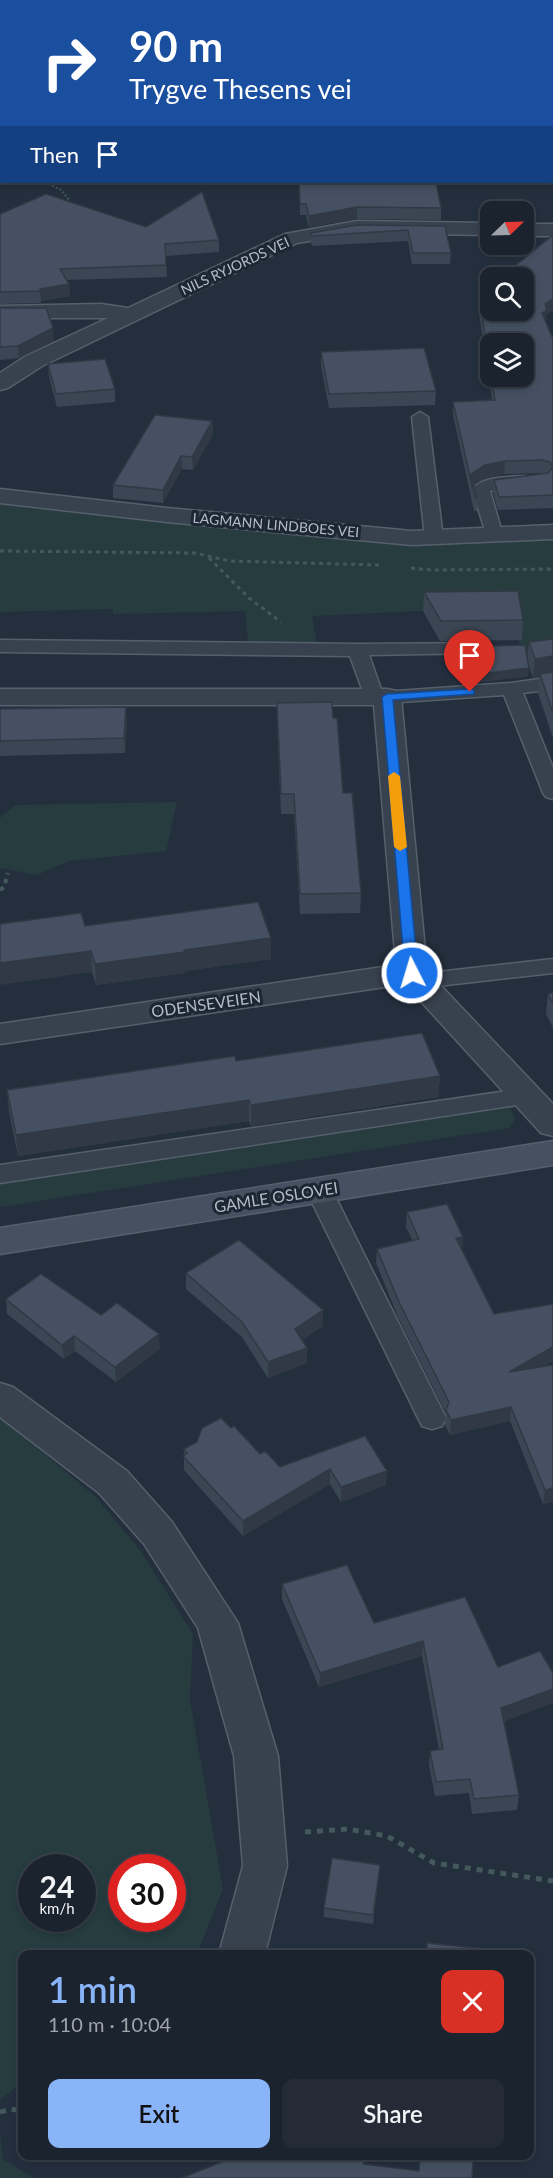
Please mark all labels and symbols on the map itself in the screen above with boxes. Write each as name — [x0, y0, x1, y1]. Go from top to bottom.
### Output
north arrow — [480, 201, 534, 255]
street label: NILS RYJORDS VEI — [178, 233, 292, 298]
street label: LAGMANN LINDBOES VEI — [192, 509, 360, 540]
pin — [444, 630, 495, 692]
position arrow — [380, 941, 444, 1005]
street label: ODENSEVEIEN — [150, 986, 262, 1021]
street label: GAMLE OSLOVEI — [213, 1177, 339, 1216]
speed limit sign: 30 — [108, 1854, 186, 1932]

